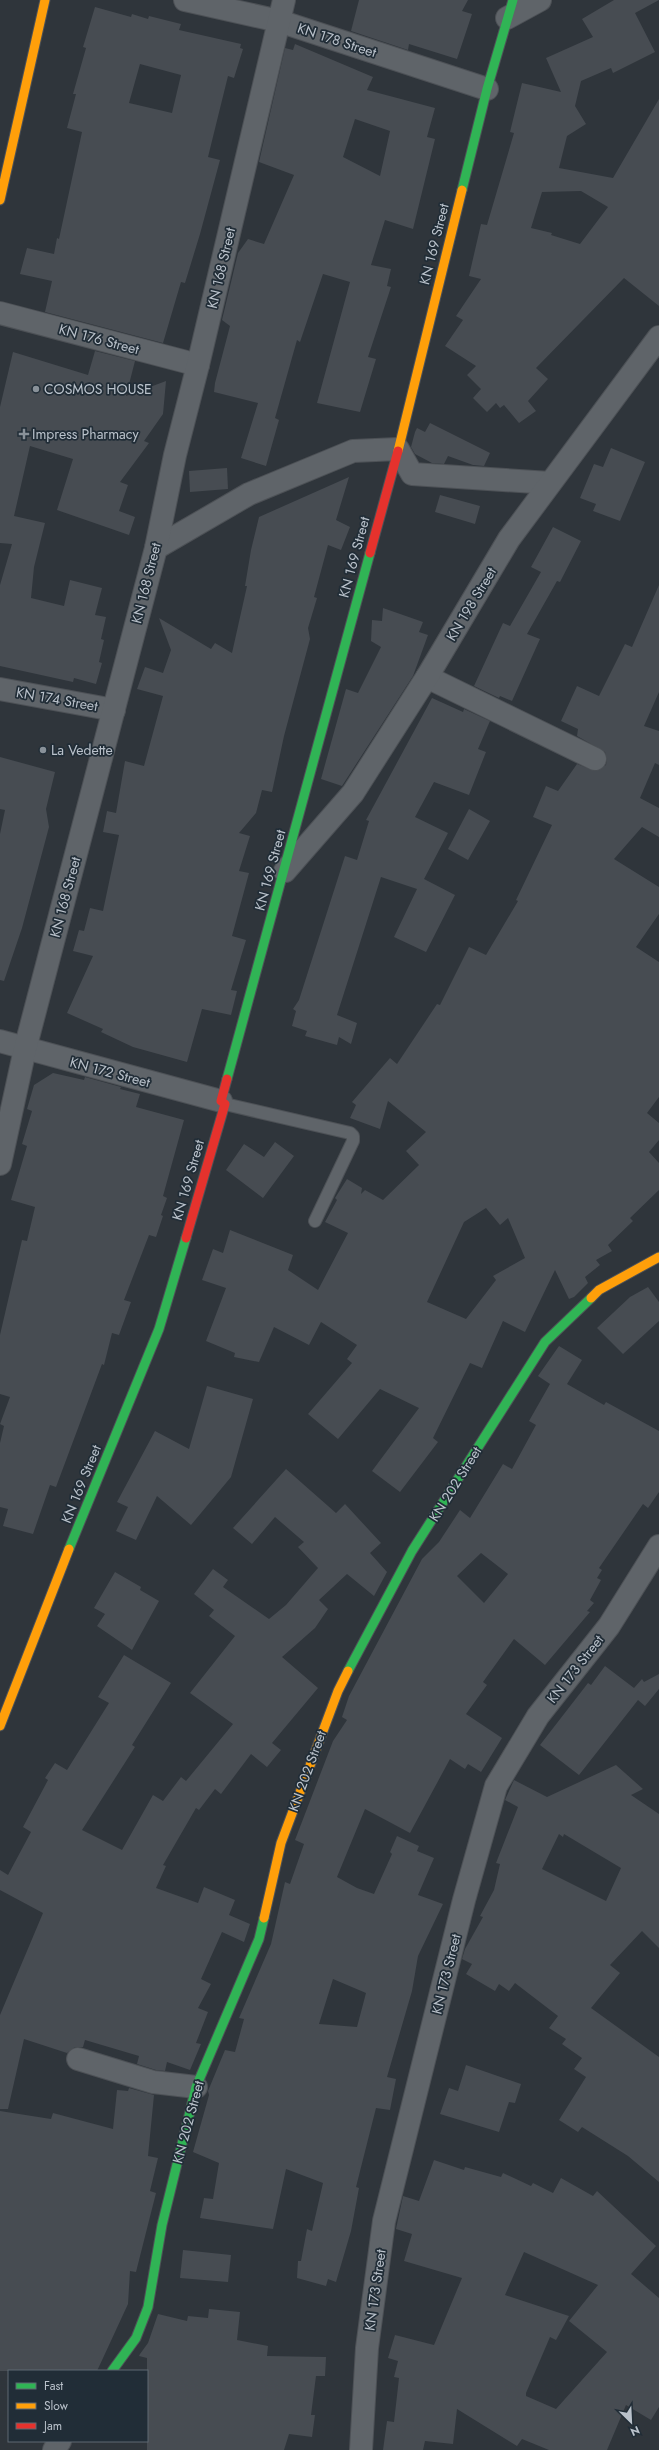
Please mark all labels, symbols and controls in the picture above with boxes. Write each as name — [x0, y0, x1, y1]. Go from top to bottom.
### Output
street label: KN 178 Street — [295, 18, 380, 62]
street label: KN 169 Street — [414, 201, 454, 287]
street label: KN 168 Street — [202, 225, 240, 310]
street label: KN 176 Street — [57, 319, 142, 359]
place label: COSMOS HOUSE — [44, 379, 152, 399]
marker: COSMOS HOUSE — [31, 384, 41, 394]
place label: Impress Pharmacy — [32, 424, 140, 444]
marker: Impress Pharmacy — [19, 429, 29, 439]
street label: KN 169 Street — [334, 514, 375, 600]
street label: KN 168 Street — [126, 540, 166, 625]
street label: KN 198 Street — [441, 563, 501, 645]
street label: KN 174 Street — [15, 682, 100, 716]
place label: La Vedette — [51, 740, 113, 760]
marker: La Vedette — [38, 745, 48, 755]
street label: KN 169 Street — [250, 827, 291, 913]
street label: KN 168 Street — [45, 854, 86, 939]
street label: KN 172 Street — [68, 1052, 153, 1092]
street label: KN 169 Street — [167, 1137, 209, 1223]
street label: KN 169 Street — [56, 1441, 106, 1526]
street label: KN 202 Street — [424, 1442, 486, 1525]
street label: KN 173 Street — [542, 1630, 608, 1707]
street label: KN 202 Street — [283, 1727, 331, 1814]
street label: KN 173 Street — [426, 1931, 466, 2016]
street label: KN 202 Street — [167, 2078, 209, 2166]
street label: KN 173 Street — [359, 2247, 391, 2332]
legend — [8, 2370, 148, 2442]
text: Fast — [44, 2377, 63, 2395]
text: Slow — [44, 2397, 69, 2415]
north arrow — [611, 2402, 651, 2442]
text: Jam — [42, 2417, 62, 2435]
text: N — [628, 2422, 642, 2440]

